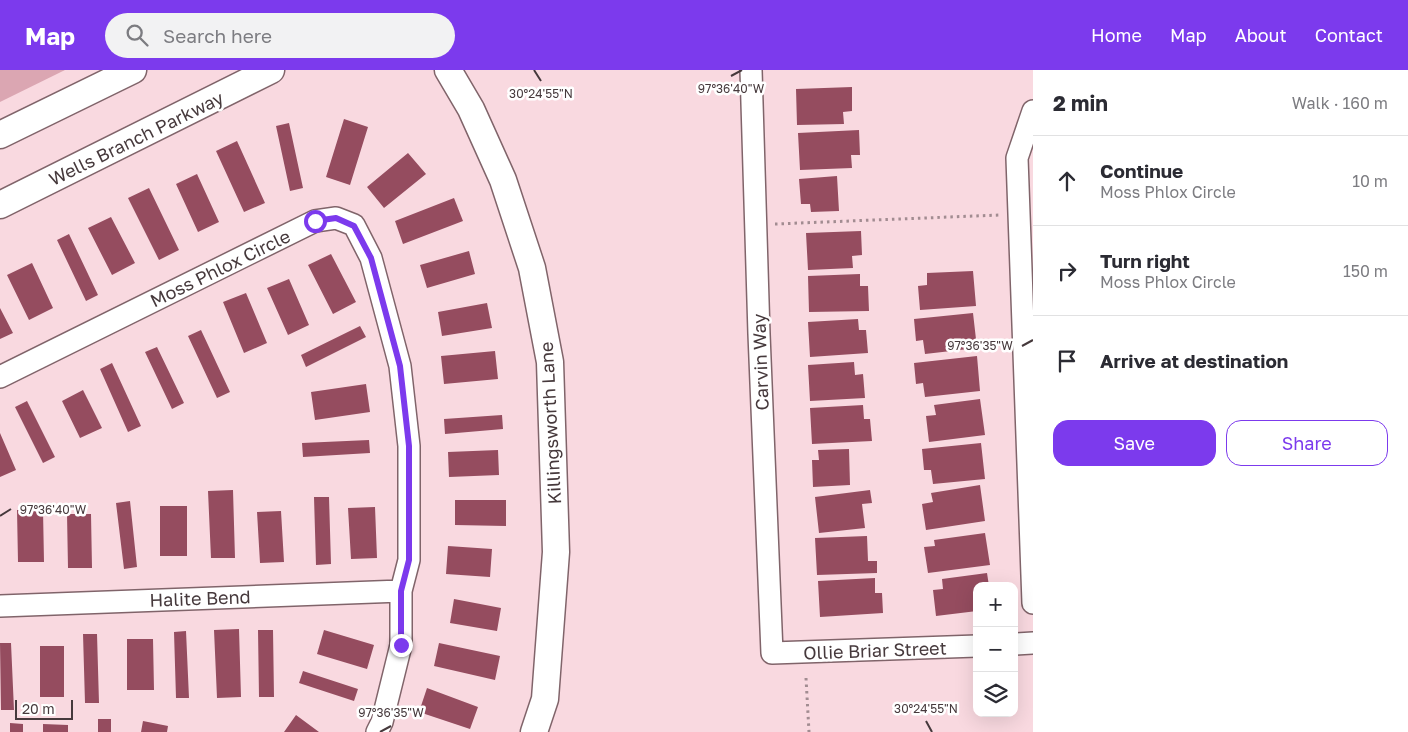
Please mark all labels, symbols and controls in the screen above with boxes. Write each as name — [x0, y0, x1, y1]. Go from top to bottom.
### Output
search box — [105, 13, 455, 58]
text: Map — [25, 21, 75, 50]
icon: search — [123, 21, 151, 49]
text: Search here — [163, 24, 272, 47]
text: Home — [1091, 24, 1142, 46]
text: Map — [1170, 24, 1207, 46]
text: About — [1235, 24, 1287, 46]
text: Contact — [1315, 24, 1383, 46]
text: 97°36'40"W — [698, 81, 765, 96]
street label: Wells Branch Parkway — [45, 86, 227, 190]
text: 30°24'55"N — [509, 86, 573, 101]
text: 2 min — [1053, 90, 1108, 116]
text: Walk · 160 m — [1292, 93, 1388, 113]
text: Continue — [1100, 159, 1183, 182]
icon: ahead — [1053, 167, 1081, 195]
text: 10 m — [1352, 171, 1388, 191]
text: Moss Phlox Circle — [1100, 182, 1236, 202]
route start — [304, 210, 327, 233]
street label: Moss Phlox Circle — [146, 225, 294, 311]
text: Turn right — [1100, 249, 1190, 272]
icon: right — [1053, 257, 1081, 285]
text: 150 m — [1343, 261, 1388, 281]
text: Moss Phlox Circle — [1100, 272, 1236, 292]
street label: Carvin Way — [747, 313, 773, 411]
text: 97°36'35"W — [947, 338, 1013, 353]
street label: Killingsworth Lane — [535, 341, 565, 505]
icon: arrive — [1053, 347, 1081, 375]
text: Arrive at destination — [1100, 349, 1288, 372]
button: Save — [1053, 420, 1216, 466]
button: Share — [1226, 420, 1388, 466]
text: 97°36'40"W — [20, 502, 87, 517]
map controls — [973, 582, 1018, 717]
button: + — [973, 582, 1018, 627]
street label: Halite Bend — [149, 585, 251, 611]
button: − — [973, 627, 1018, 672]
route end — [390, 634, 413, 657]
street label: Ollie Briar Street — [803, 637, 947, 663]
button: layers — [973, 672, 1018, 717]
scale bar — [15, 697, 72, 720]
text: 20 m — [22, 700, 55, 717]
text: 30°24'55"N — [894, 701, 958, 716]
text: 97°36'35"W — [358, 705, 424, 720]

